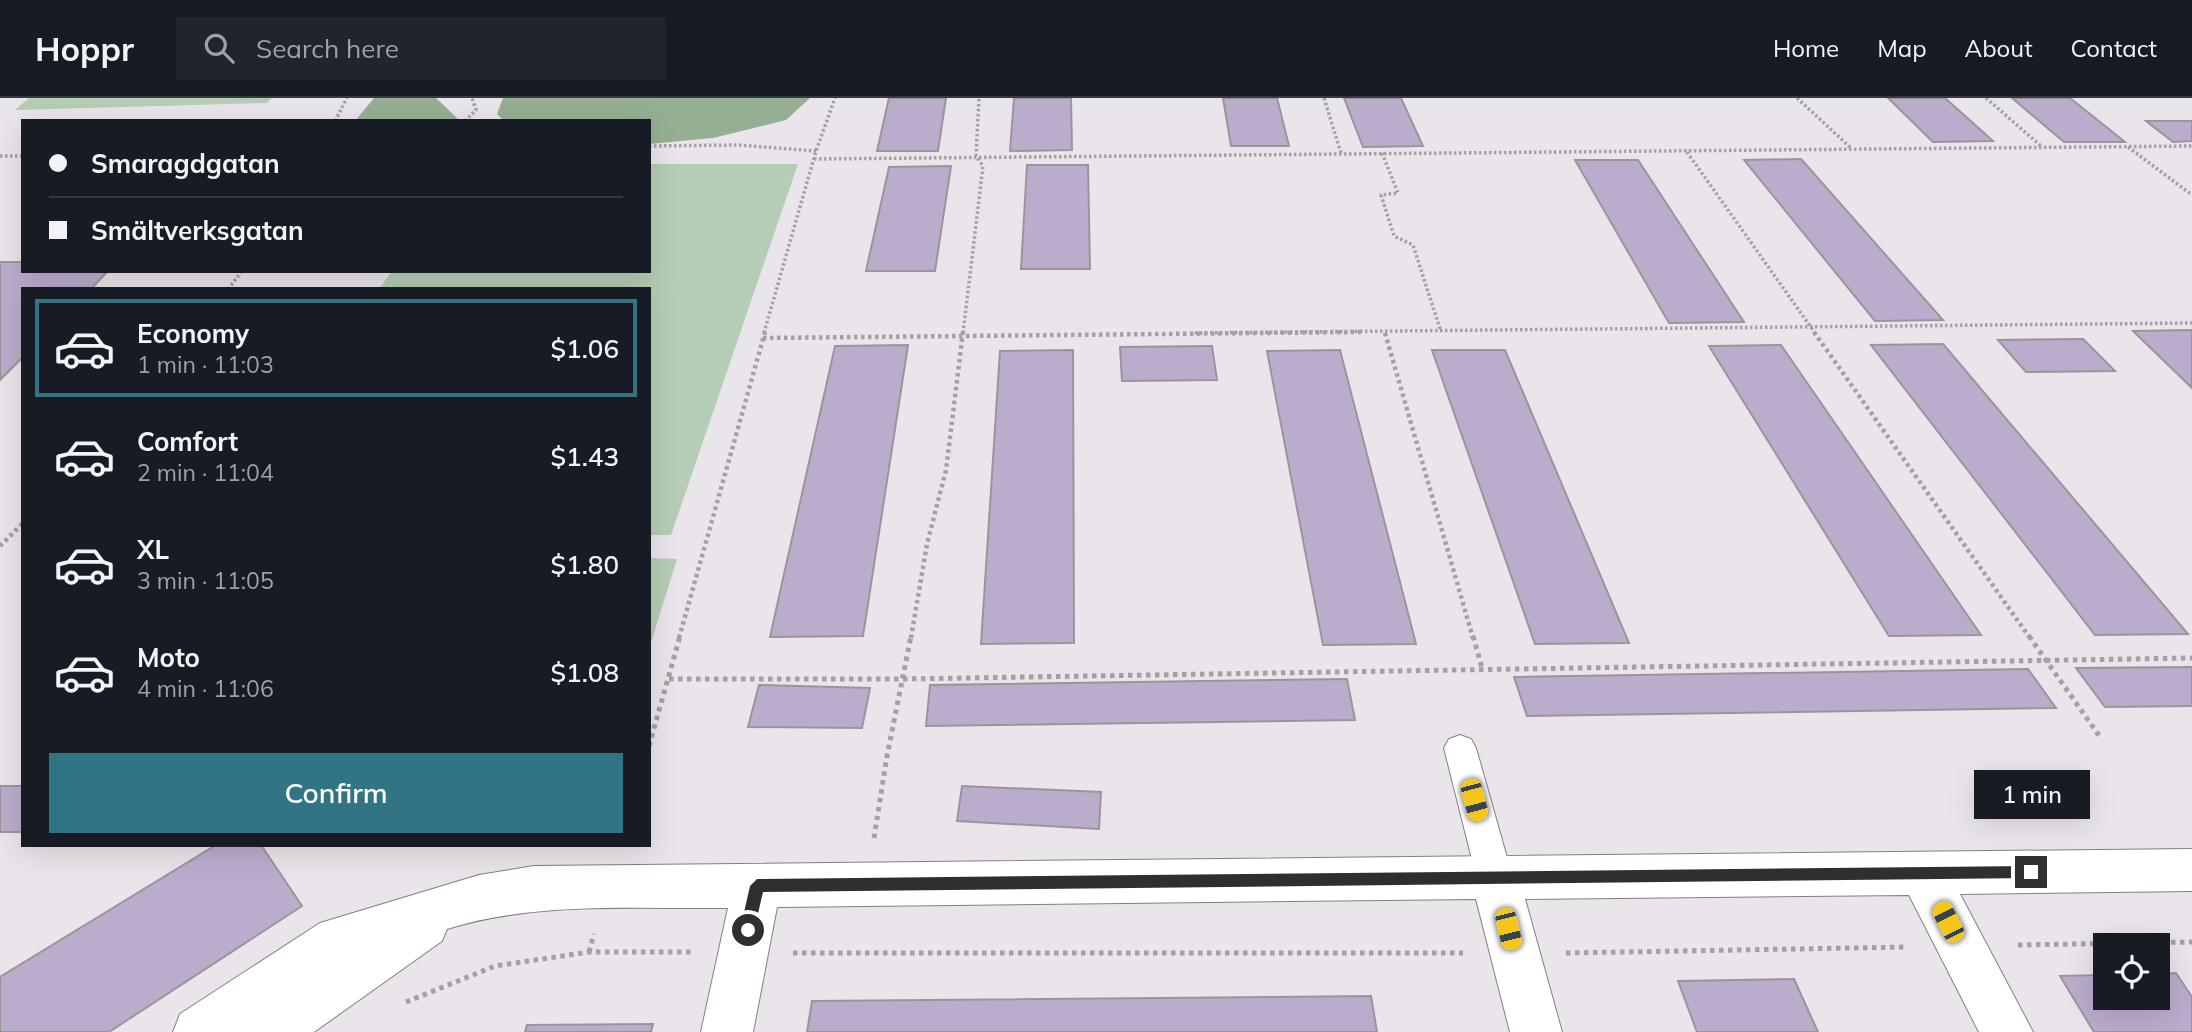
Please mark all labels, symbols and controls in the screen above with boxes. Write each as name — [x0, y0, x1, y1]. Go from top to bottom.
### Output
search box — [176, 17, 666, 80]
text: Hoppr — [35, 28, 134, 69]
icon: search — [200, 29, 238, 67]
text: Search here — [256, 32, 399, 65]
text: Home — [1773, 33, 1839, 63]
text: Map — [1877, 33, 1927, 63]
text: About — [1965, 33, 2033, 63]
text: Contact — [2071, 33, 2157, 63]
text: Smaragdgatan — [91, 147, 280, 180]
text: Smältverksgatan — [91, 214, 304, 247]
icon: car — [53, 317, 116, 380]
text: Economy — [137, 317, 249, 350]
text: $1.06 — [550, 332, 619, 365]
text: 1 min · 11:03 — [137, 350, 274, 379]
icon: car — [53, 425, 116, 488]
text: Comfort — [137, 425, 238, 458]
text: $1.43 — [550, 440, 619, 473]
text: 2 min · 11:04 — [137, 458, 274, 487]
icon: car — [53, 533, 116, 596]
text: XL — [137, 533, 169, 566]
text: $1.80 — [550, 548, 619, 581]
text: 3 min · 11:05 — [137, 566, 274, 595]
icon: car — [53, 641, 116, 704]
text: Moto — [137, 641, 200, 674]
text: $1.08 — [550, 656, 619, 689]
text: 4 min · 11:06 — [137, 674, 274, 703]
button: Confirm — [49, 753, 623, 833]
callout: 1 min — [1973, 770, 2089, 820]
car — [1459, 777, 1490, 823]
text: 1 min — [2002, 780, 2062, 809]
route end — [2015, 856, 2047, 888]
car — [1930, 899, 1967, 945]
car — [1493, 906, 1524, 952]
route start — [732, 914, 764, 946]
map controls — [2093, 933, 2170, 1010]
button: locate — [2093, 933, 2170, 1010]

